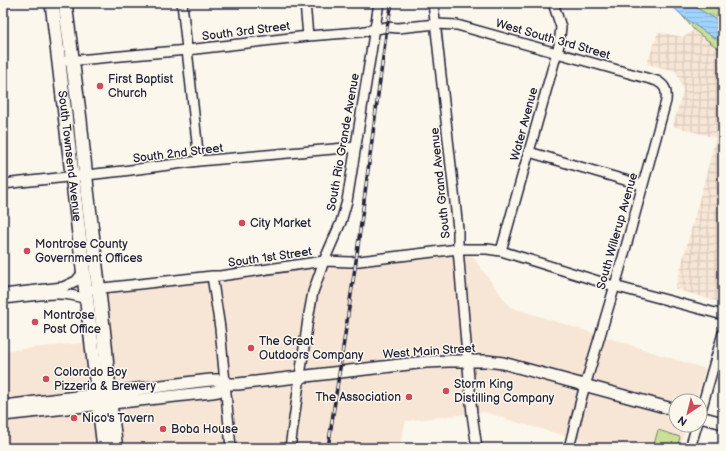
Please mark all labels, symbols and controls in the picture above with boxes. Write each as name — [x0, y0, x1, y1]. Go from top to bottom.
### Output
street label: West South 3rd Street — [494, 16, 612, 63]
street label: South 3rd Street — [201, 19, 291, 44]
place label: First Baptist Church — [108, 72, 173, 101]
street label: South Rio Grande Avenue — [324, 72, 363, 212]
marker: First Baptist Church — [95, 81, 105, 91]
street label: Water Avenue — [507, 86, 541, 162]
street label: South Townsend Avenue — [54, 90, 84, 222]
street label: South Grand Avenue — [427, 127, 454, 239]
street label: South 2nd Street — [132, 140, 224, 166]
street label: South Willerup Avenue — [594, 171, 641, 291]
place label: City Market — [250, 216, 311, 231]
marker: City Market — [237, 218, 247, 228]
place label: Montrose County Government Offices — [35, 237, 143, 266]
street label: South 1st Street — [227, 244, 313, 271]
marker: Montrose County Government Offices — [22, 246, 32, 256]
place label: Montrose Post Office — [43, 308, 101, 337]
marker: Montrose Post Office — [30, 317, 40, 327]
place label: The Great Outdoors Company — [259, 334, 364, 363]
street label: West Main Street — [382, 341, 476, 362]
marker: The Great Outdoors Company — [246, 343, 256, 353]
place label: Colorado Boy Pizzeria & Brewery — [54, 365, 157, 394]
marker: Colorado Boy Pizzeria & Brewery — [41, 374, 51, 384]
place label: Storm King Distilling Company — [454, 377, 555, 406]
marker: Storm King Distilling Company — [441, 386, 451, 396]
place label: The Association — [315, 390, 401, 405]
marker: The Association — [404, 392, 414, 402]
north arrow — [668, 393, 708, 433]
place label: Nico's Tavern — [82, 411, 154, 426]
marker: Nico's Tavern — [69, 413, 79, 423]
text: N — [675, 413, 690, 428]
place label: Boba House — [171, 422, 238, 437]
marker: Boba House — [158, 424, 168, 434]

